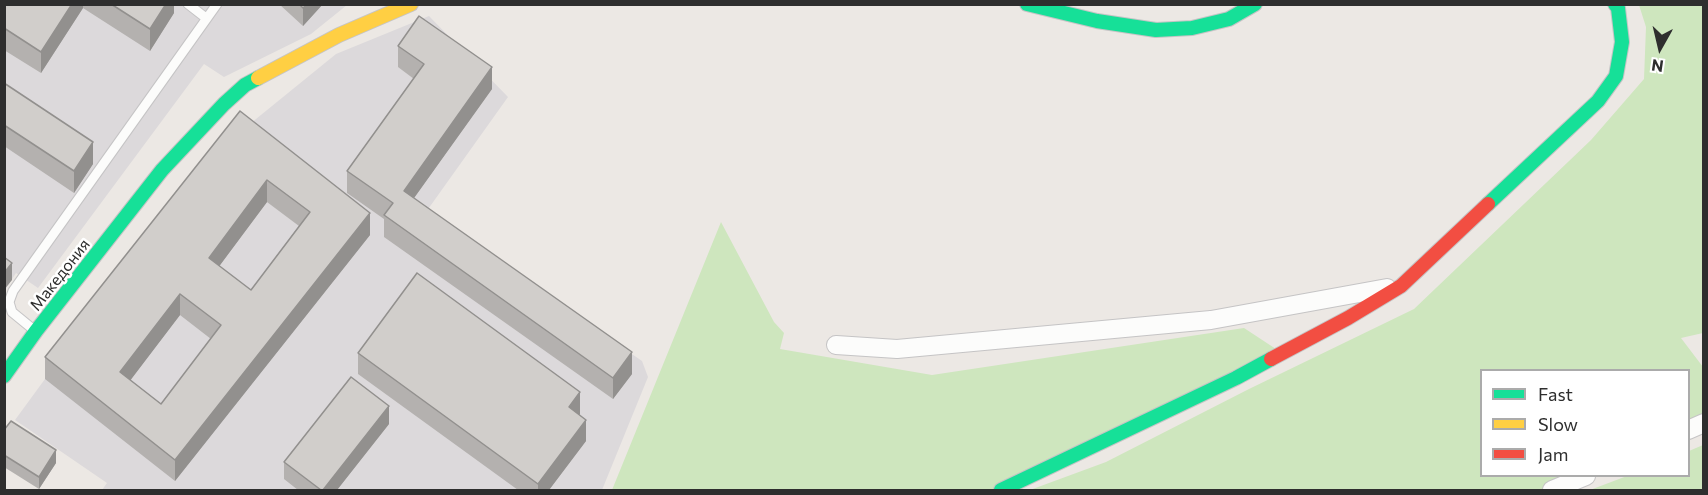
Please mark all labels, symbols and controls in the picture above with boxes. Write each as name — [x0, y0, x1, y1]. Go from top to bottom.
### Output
north arrow — [1630, 18, 1690, 78]
text: N — [1650, 56, 1665, 77]
street label: Македония — [26, 235, 94, 315]
legend — [1480, 369, 1690, 477]
text: Fast — [1538, 383, 1573, 405]
text: Slow — [1538, 413, 1578, 435]
text: Jam — [1538, 443, 1568, 465]

